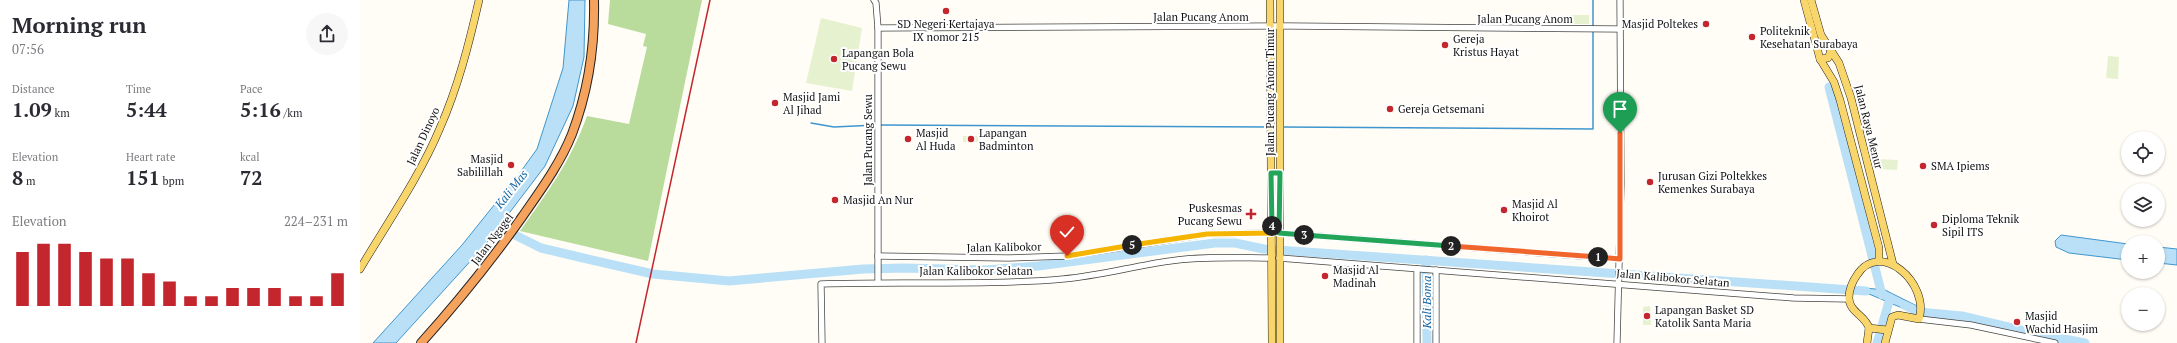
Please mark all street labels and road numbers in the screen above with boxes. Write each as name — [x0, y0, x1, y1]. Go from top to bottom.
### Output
street label: Jalan Pucang Anom — [1153, 10, 1249, 24]
street label: Jalan Pucang Anom — [1477, 12, 1573, 26]
street label: Jalan Pucang Anom Timur — [1263, 27, 1277, 156]
street label: Jalan Raya Menur — [1852, 84, 1886, 171]
street label: Jalan Pucang Sewu — [861, 93, 875, 186]
street label: Jalan Dinoyo — [403, 105, 443, 167]
street label: Jalan Ngagel — [468, 210, 516, 268]
street label: Jalan Kalibokor — [967, 239, 1042, 255]
street label: Jalan Kalibokor Selatan — [919, 264, 1033, 278]
street label: Jalan Kalibokor Selatan — [1616, 266, 1731, 290]

